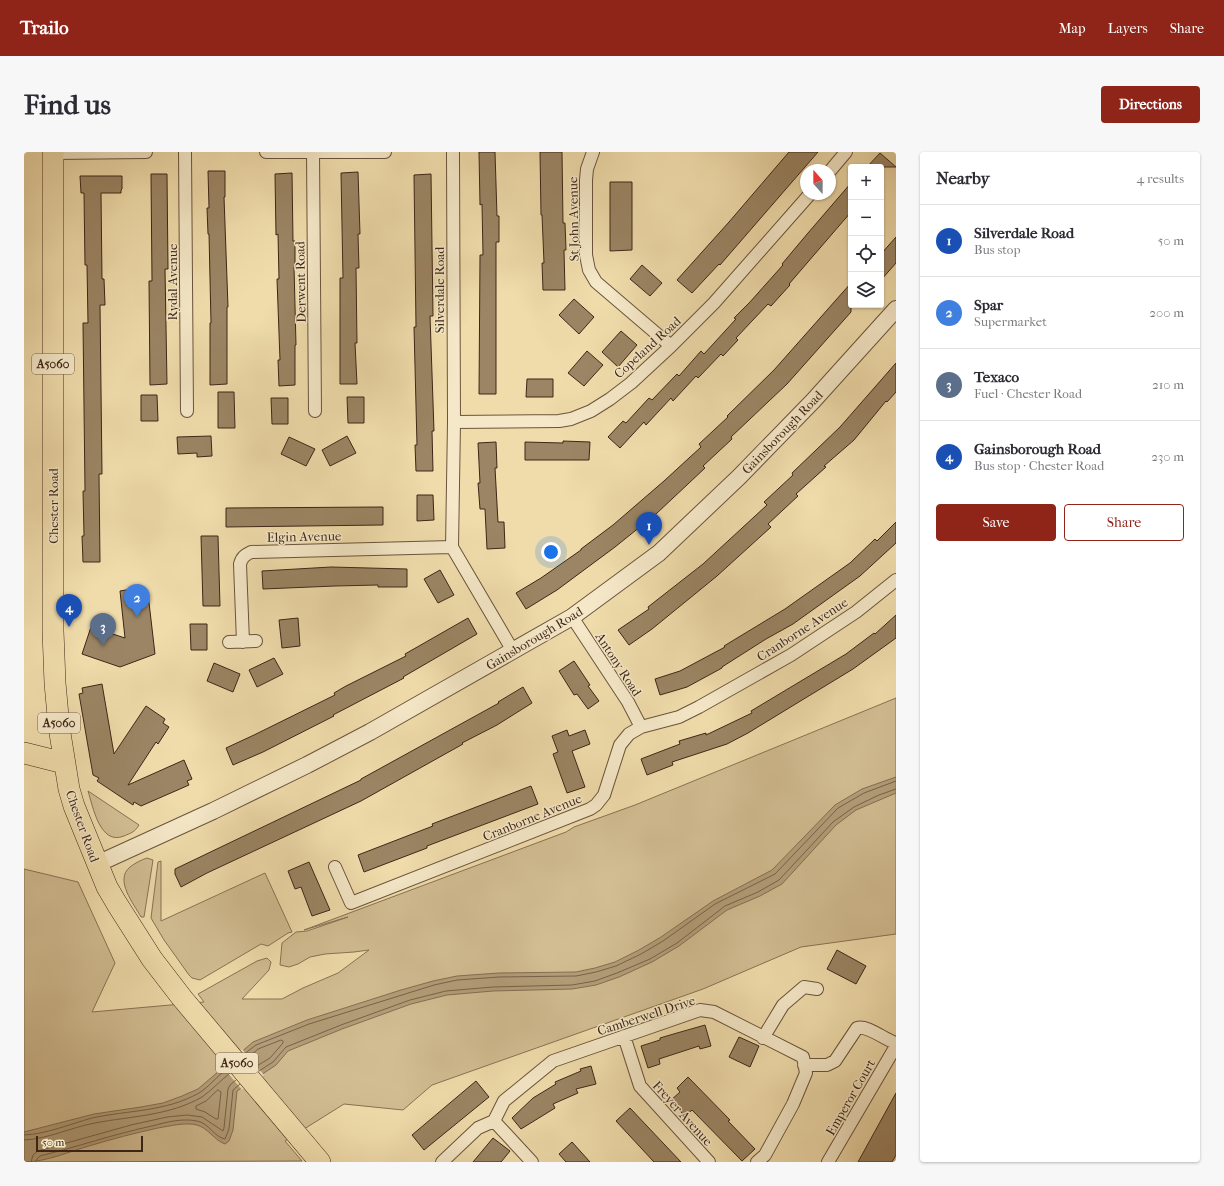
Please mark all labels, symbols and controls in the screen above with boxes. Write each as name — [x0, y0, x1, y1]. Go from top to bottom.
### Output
text: Trailo — [20, 17, 69, 39]
text: Map — [1059, 20, 1086, 37]
text: Layers — [1108, 20, 1148, 37]
text: Share — [1170, 20, 1204, 37]
button: Directions — [1101, 86, 1200, 123]
text: Find us — [24, 88, 111, 121]
north arrow — [800, 164, 836, 200]
map controls — [848, 164, 884, 308]
button: + — [848, 164, 884, 200]
text: Nearby — [936, 168, 990, 188]
text: 4 results — [1137, 171, 1184, 186]
street label: St John Avenue — [565, 176, 582, 262]
button: − — [848, 200, 884, 236]
text: Silverdale Road — [974, 224, 1074, 242]
text: 1 — [947, 233, 951, 248]
text: 50 m — [1158, 233, 1184, 248]
button: locate — [848, 236, 884, 272]
street label: Derwent Road — [292, 240, 309, 323]
text: Bus stop — [974, 242, 1020, 257]
street label: Rydal Avenue — [165, 243, 180, 320]
street label: Silverdale Road — [432, 246, 447, 333]
button: layers — [848, 272, 884, 308]
text: Spar — [974, 296, 1003, 314]
text: 2 — [946, 305, 952, 320]
text: 200 m — [1149, 305, 1184, 320]
street label: Copeland Road — [611, 313, 684, 381]
text: Supermarket — [974, 314, 1047, 329]
road number: A5060 — [32, 354, 74, 374]
text: Texaco — [974, 368, 1019, 386]
text: 3 — [946, 377, 952, 392]
text: 210 m — [1152, 377, 1184, 392]
text: Fuel · Chester Road — [974, 386, 1082, 401]
street label: Gainsborough Road — [739, 387, 827, 477]
text: Gainsborough Road — [974, 440, 1101, 458]
text: 4 — [945, 449, 953, 464]
text: 230 m — [1151, 449, 1184, 464]
text: Bus stop · Chester Road — [974, 458, 1104, 473]
street label: Chester Road — [46, 467, 61, 544]
button: Save — [936, 504, 1056, 541]
button: Share — [1064, 504, 1184, 541]
pin: 1 — [636, 512, 662, 545]
street label: Elgin Avenue — [267, 528, 342, 545]
your location — [541, 542, 561, 562]
pin: 2 — [124, 584, 150, 617]
pin: 4 — [56, 594, 82, 627]
street label: Cranborne Avenue — [754, 594, 851, 664]
street label: Gainsborough Road — [483, 603, 586, 673]
pin: 3 — [90, 613, 116, 646]
street label: Antony Road — [592, 629, 645, 700]
road number: A5060 — [38, 713, 80, 733]
street label: Chester Road — [63, 788, 103, 865]
street label: Cranborne Avenue — [481, 791, 584, 844]
street label: Camberwell Drive — [595, 992, 697, 1038]
road number: A5060 — [216, 1053, 258, 1073]
street label: Emperor Court — [823, 1056, 878, 1138]
street label: Freyer Avenue — [650, 1078, 716, 1149]
scale bar — [36, 1134, 143, 1153]
text: 50 m — [42, 1136, 64, 1149]

